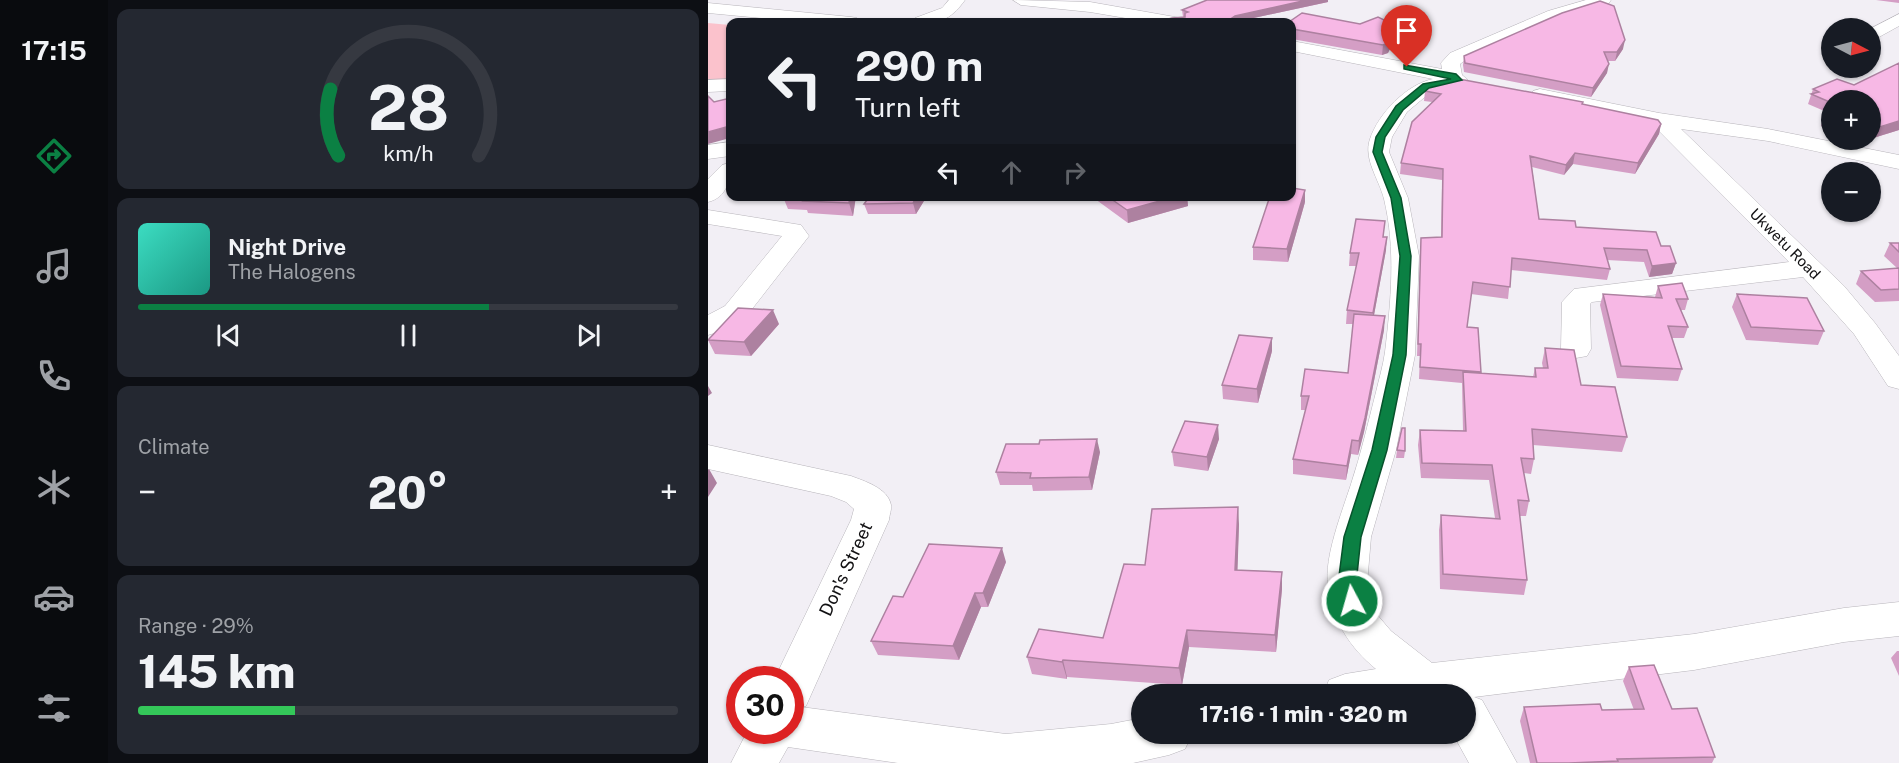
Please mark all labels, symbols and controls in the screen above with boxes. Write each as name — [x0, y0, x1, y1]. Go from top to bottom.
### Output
pin — [1381, 5, 1432, 67]
icon: arrive — [1390, 14, 1423, 47]
north arrow — [1821, 18, 1881, 78]
map controls — [1821, 18, 1881, 222]
text: 17:15 — [21, 34, 87, 66]
text: 290 m — [855, 41, 983, 90]
icon: left — [756, 42, 834, 120]
text: 28 — [367, 71, 449, 144]
button: + — [1821, 90, 1881, 150]
text: Turn left — [855, 91, 961, 123]
icon: directions — [33, 135, 75, 177]
text: km/h — [383, 141, 433, 166]
icon: left — [932, 156, 965, 189]
icon: ahead — [995, 156, 1028, 189]
icon: right — [1058, 156, 1091, 189]
button: − — [1821, 162, 1881, 222]
street label: Ukwetu Road — [1747, 205, 1824, 282]
text: Night Drive — [228, 234, 346, 260]
icon: music — [33, 245, 75, 287]
text: The Halogens — [228, 260, 356, 284]
icon: previous — [212, 319, 245, 352]
icon: pause — [392, 319, 425, 352]
icon: next — [572, 319, 605, 352]
icon: phone — [33, 355, 75, 397]
text: Climate — [138, 435, 210, 459]
icon: climate — [33, 466, 75, 508]
text: 20° — [368, 466, 448, 519]
text: − — [138, 473, 156, 511]
text: + — [660, 473, 678, 511]
street label: Don's Street — [815, 518, 876, 619]
position arrow — [1320, 569, 1384, 633]
icon: car — [33, 576, 75, 618]
text: Range · 29% — [138, 614, 254, 638]
text: 145 km — [138, 645, 295, 698]
speed limit sign: 30 — [726, 666, 804, 744]
icon: filters — [33, 687, 75, 729]
text: 17:16 · 1 min · 320 m — [1199, 701, 1408, 727]

